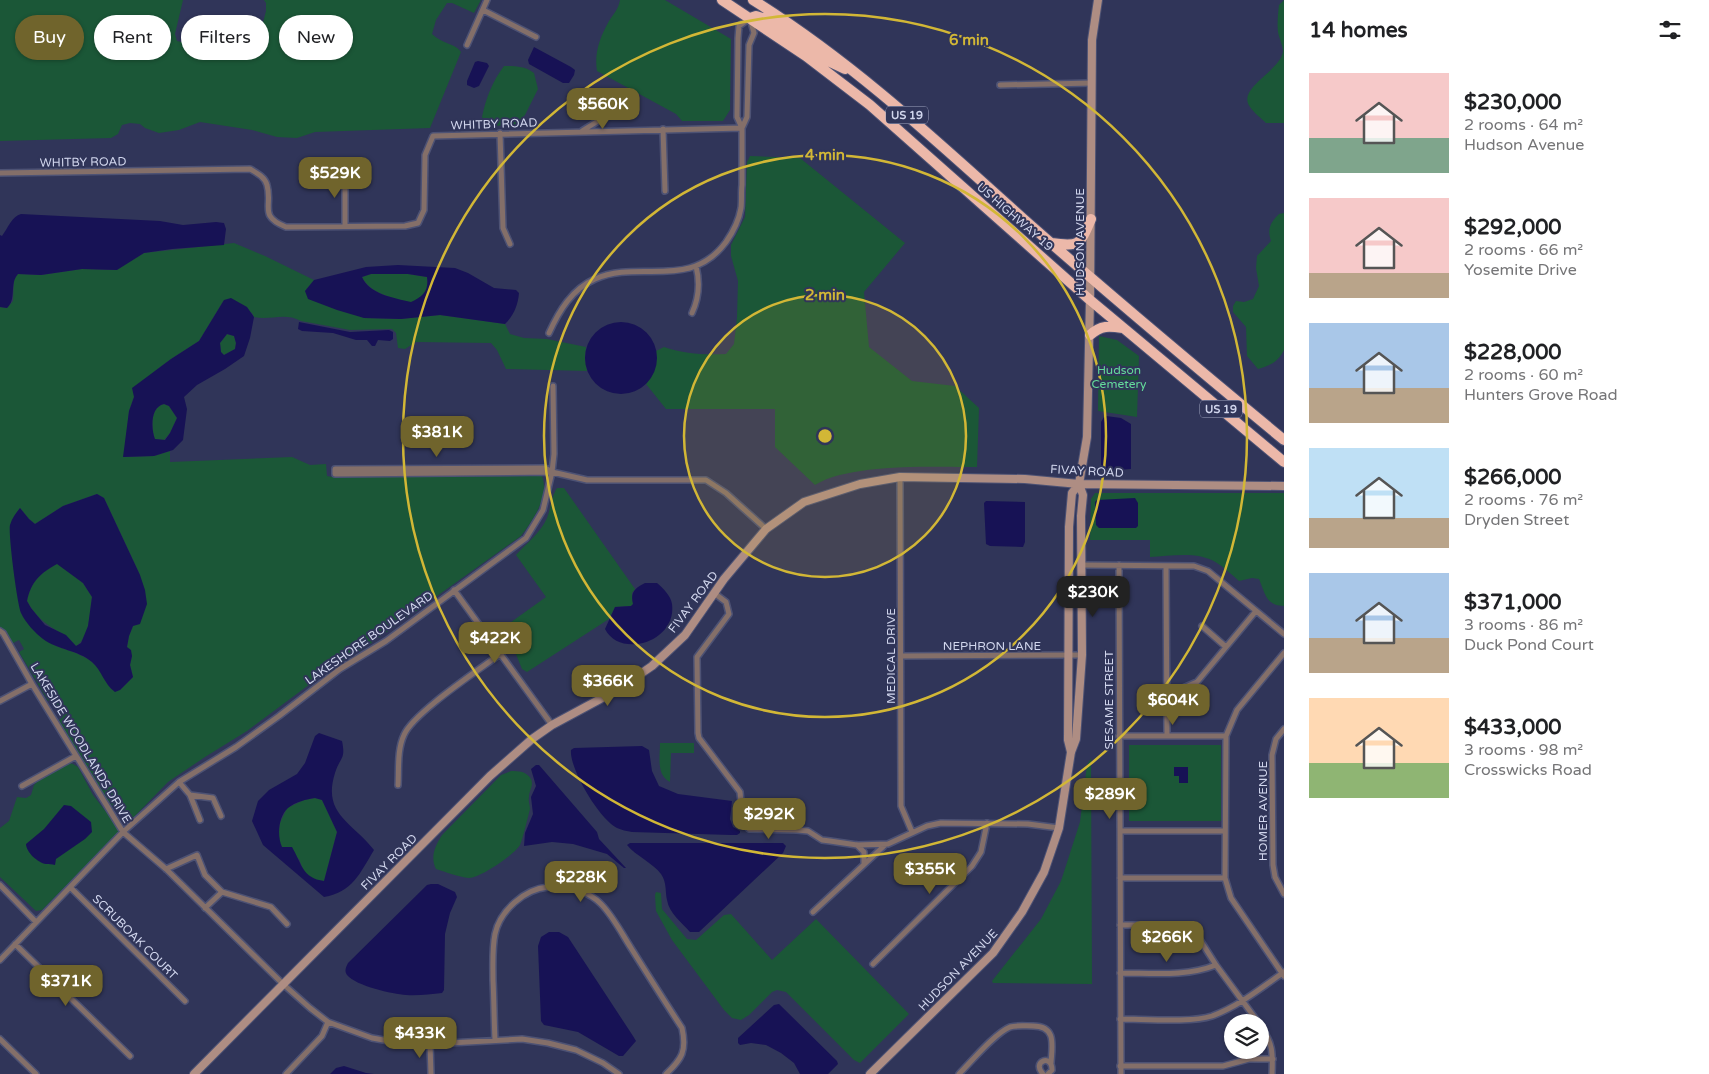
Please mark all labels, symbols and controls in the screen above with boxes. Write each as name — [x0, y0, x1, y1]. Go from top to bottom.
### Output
chip: Buy — [15, 15, 84, 60]
chip: Rent — [94, 15, 171, 60]
chip: Filters — [181, 15, 269, 60]
chip: New — [279, 15, 353, 60]
icon: filters — [1656, 16, 1684, 44]
text: 14 homes — [1309, 18, 1408, 43]
text: 6 min — [949, 31, 989, 49]
pin: $560K — [568, 88, 638, 130]
text: $230,000 — [1464, 90, 1562, 115]
icon: home — [1349, 93, 1409, 153]
text: $560K — [578, 94, 628, 114]
road number: US 19 — [886, 106, 928, 124]
street label: WHITBY ROAD — [450, 115, 538, 133]
text: 2 rooms · 64 m² — [1464, 115, 1583, 135]
text: Hudson Avenue — [1464, 135, 1584, 155]
text: 4 min — [805, 146, 845, 164]
street label: WHITBY ROAD — [40, 154, 126, 170]
pin: $529K — [300, 156, 370, 199]
text: $529K — [310, 163, 360, 183]
street label: US HIGHWAY 19 — [974, 180, 1056, 254]
street label: HUDSON AVENUE — [1073, 188, 1087, 296]
text: $292,000 — [1464, 215, 1562, 240]
icon: home — [1349, 218, 1409, 278]
text: 2 rooms · 66 m² — [1464, 240, 1583, 260]
text: Yosemite Drive — [1464, 260, 1577, 280]
text: 2 min — [805, 286, 845, 304]
text: $228,000 — [1464, 340, 1562, 365]
icon: home — [1349, 343, 1409, 403]
park label: Hudson Cemetery — [1091, 363, 1147, 391]
text: 2 rooms · 60 m² — [1464, 365, 1583, 385]
text: Hunters Grove Road — [1464, 385, 1618, 405]
road number: US 19 — [1200, 400, 1242, 418]
pin: $381K — [402, 416, 472, 458]
text: $381K — [412, 422, 462, 442]
centre of rings — [816, 427, 834, 445]
street label: FIVAY ROAD — [1050, 462, 1124, 480]
text: $266,000 — [1464, 465, 1562, 490]
icon: home — [1349, 468, 1409, 528]
text: 2 rooms · 76 m² — [1464, 490, 1583, 510]
text: Dryden Street — [1464, 510, 1569, 530]
street label: FIVAY ROAD — [665, 568, 721, 636]
pin: $230K — [1058, 576, 1128, 618]
text: $230K — [1068, 582, 1118, 602]
street label: LAKESHORE BOULEVARD — [302, 588, 436, 688]
text: $371,000 — [1464, 590, 1562, 615]
icon: home — [1349, 593, 1409, 653]
street label: MEDICAL DRIVE — [884, 608, 898, 704]
text: 3 rooms · 86 m² — [1464, 615, 1583, 635]
pin: $422K — [460, 622, 530, 664]
text: $422K — [470, 628, 520, 648]
text: Duck Pond Court — [1464, 635, 1594, 655]
street label: NEPHRON LANE — [943, 639, 1042, 653]
street label: SESAME STREET — [1102, 650, 1116, 750]
street label: LAKESIDE WOODLANDS DRIVE — [28, 660, 135, 826]
pin: $366K — [573, 664, 643, 707]
text: $366K — [583, 671, 633, 691]
pin: $604K — [1138, 684, 1208, 726]
text: $604K — [1148, 690, 1198, 710]
text: $433,000 — [1464, 715, 1562, 740]
icon: home — [1349, 718, 1409, 778]
text: 3 rooms · 98 m² — [1464, 740, 1583, 760]
street label: HOMER AVENUE — [1256, 760, 1270, 861]
text: Crosswicks Road — [1464, 760, 1592, 780]
pin: $289K — [1075, 778, 1145, 820]
text: $289K — [1085, 784, 1135, 804]
pin: $292K — [734, 798, 804, 840]
text: $292K — [744, 804, 794, 824]
street label: FIVAY ROAD — [358, 831, 420, 893]
pin: $355K — [895, 852, 965, 895]
text: $355K — [905, 859, 955, 879]
pin: $228K — [546, 860, 616, 903]
text: $228K — [556, 867, 606, 887]
street label: SCRUBOAK COURT — [90, 892, 181, 983]
pin: $266K — [1132, 920, 1202, 963]
street label: HUDSON AVENUE — [916, 926, 1001, 1014]
text: $266K — [1142, 927, 1192, 947]
pin: $371K — [31, 964, 101, 1007]
text: $371K — [41, 971, 91, 991]
map controls — [1224, 1014, 1269, 1059]
button: layers — [1224, 1014, 1269, 1059]
pin: $433K — [385, 1016, 455, 1059]
text: $433K — [395, 1023, 445, 1043]

